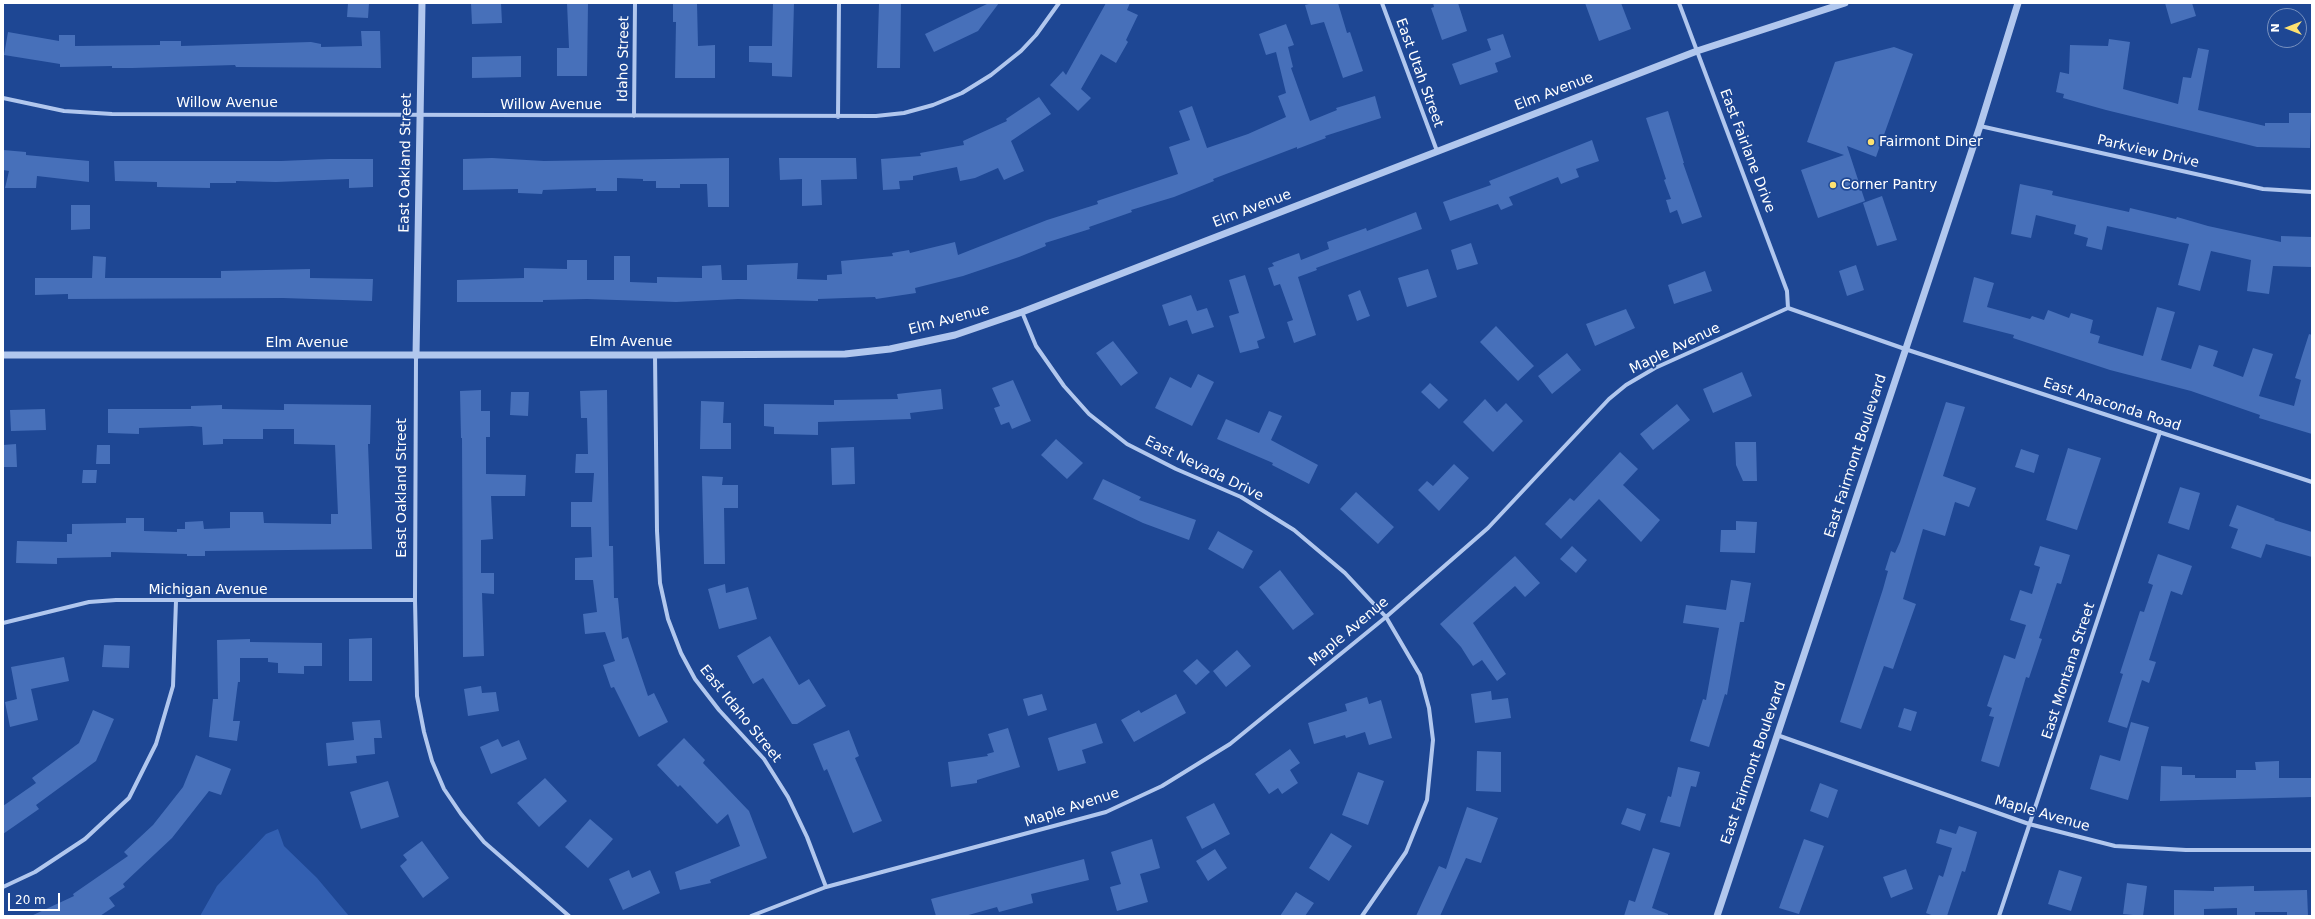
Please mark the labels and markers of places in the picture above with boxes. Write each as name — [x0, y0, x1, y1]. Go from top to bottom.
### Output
place label: Fairmont Diner — [1879, 134, 1983, 150]
marker: Fairmont Diner — [1866, 137, 1876, 147]
place label: Corner Pantry — [1841, 177, 1937, 193]
marker: Corner Pantry — [1828, 180, 1838, 190]

